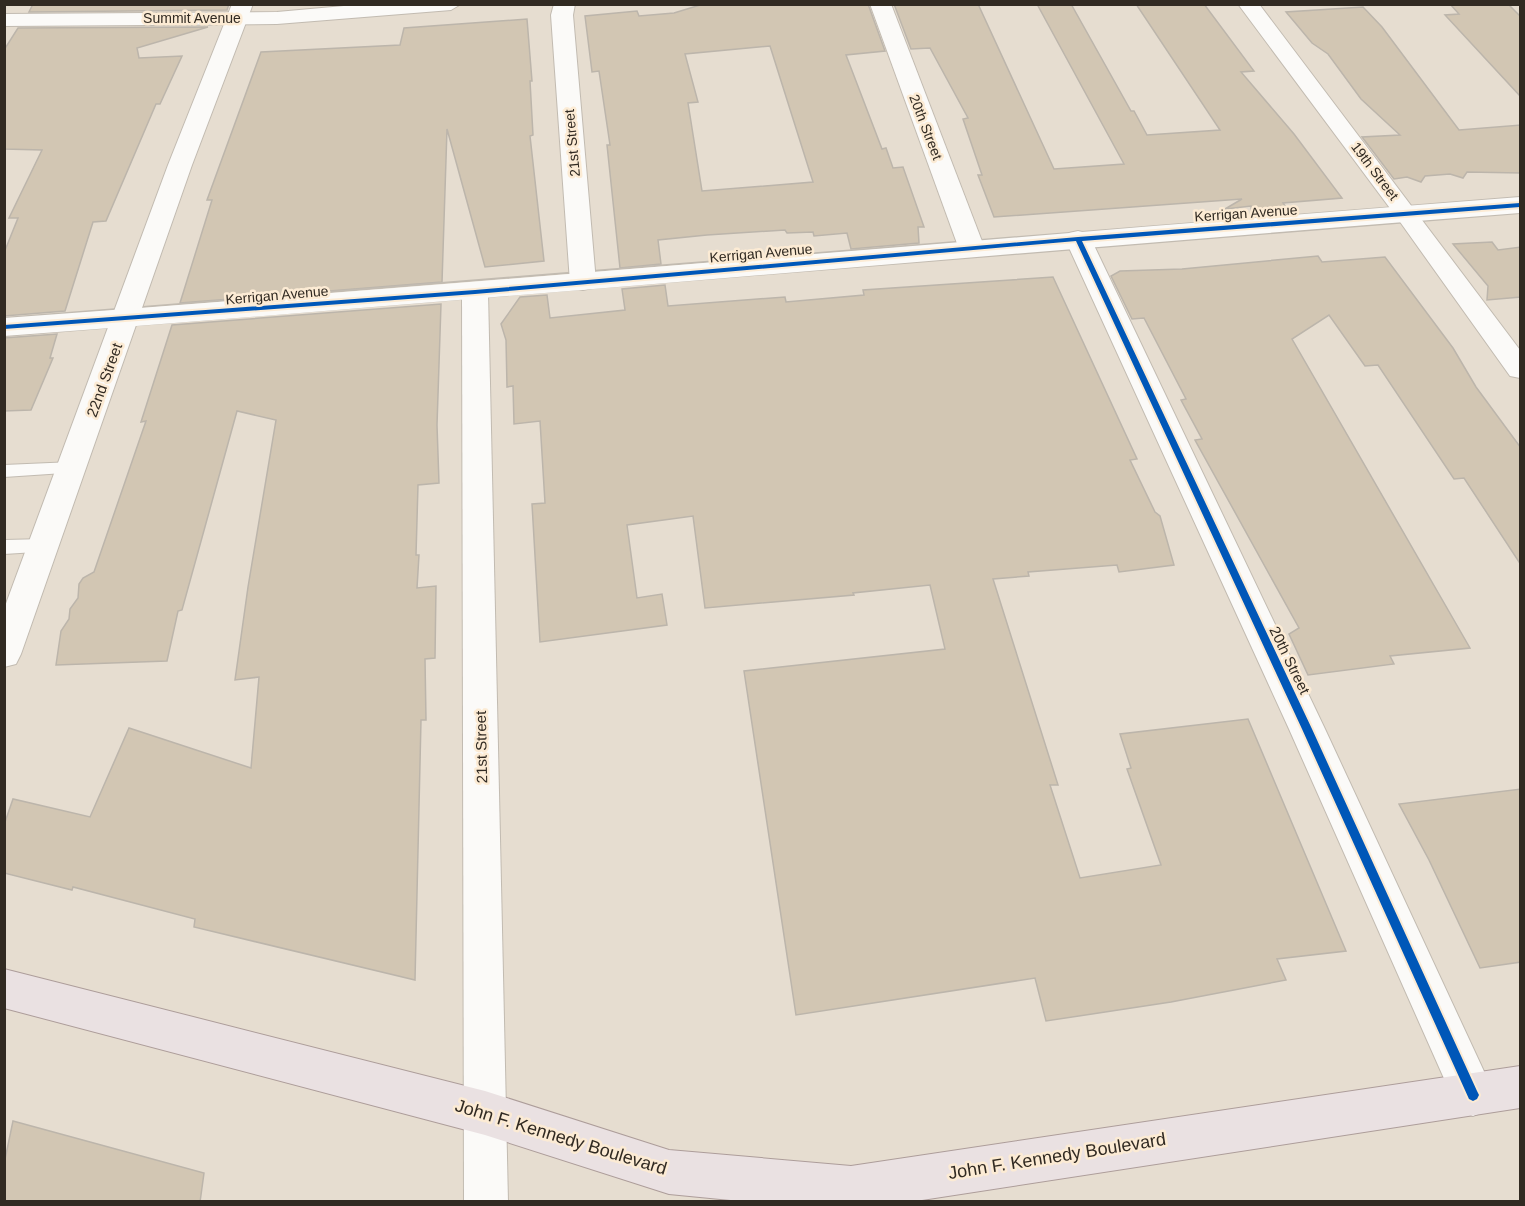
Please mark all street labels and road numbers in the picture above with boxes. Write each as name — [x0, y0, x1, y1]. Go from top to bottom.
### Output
street label: Summit Avenue — [143, 10, 241, 26]
street label: 20th Street — [906, 92, 946, 162]
street label: 21st Street — [561, 108, 583, 177]
street label: 19th Street — [1348, 139, 1402, 203]
street label: Kerrigan Avenue — [1194, 201, 1298, 225]
street label: Kerrigan Avenue — [709, 241, 813, 265]
street label: Kerrigan Avenue — [225, 283, 329, 307]
street label: 22nd Street — [83, 340, 126, 419]
street label: 20th Street — [1266, 623, 1314, 697]
street label: 21st Street — [472, 710, 490, 783]
street label: John F. Kennedy Boulevard — [453, 1095, 669, 1179]
street label: John F. Kennedy Boulevard — [947, 1129, 1167, 1183]

